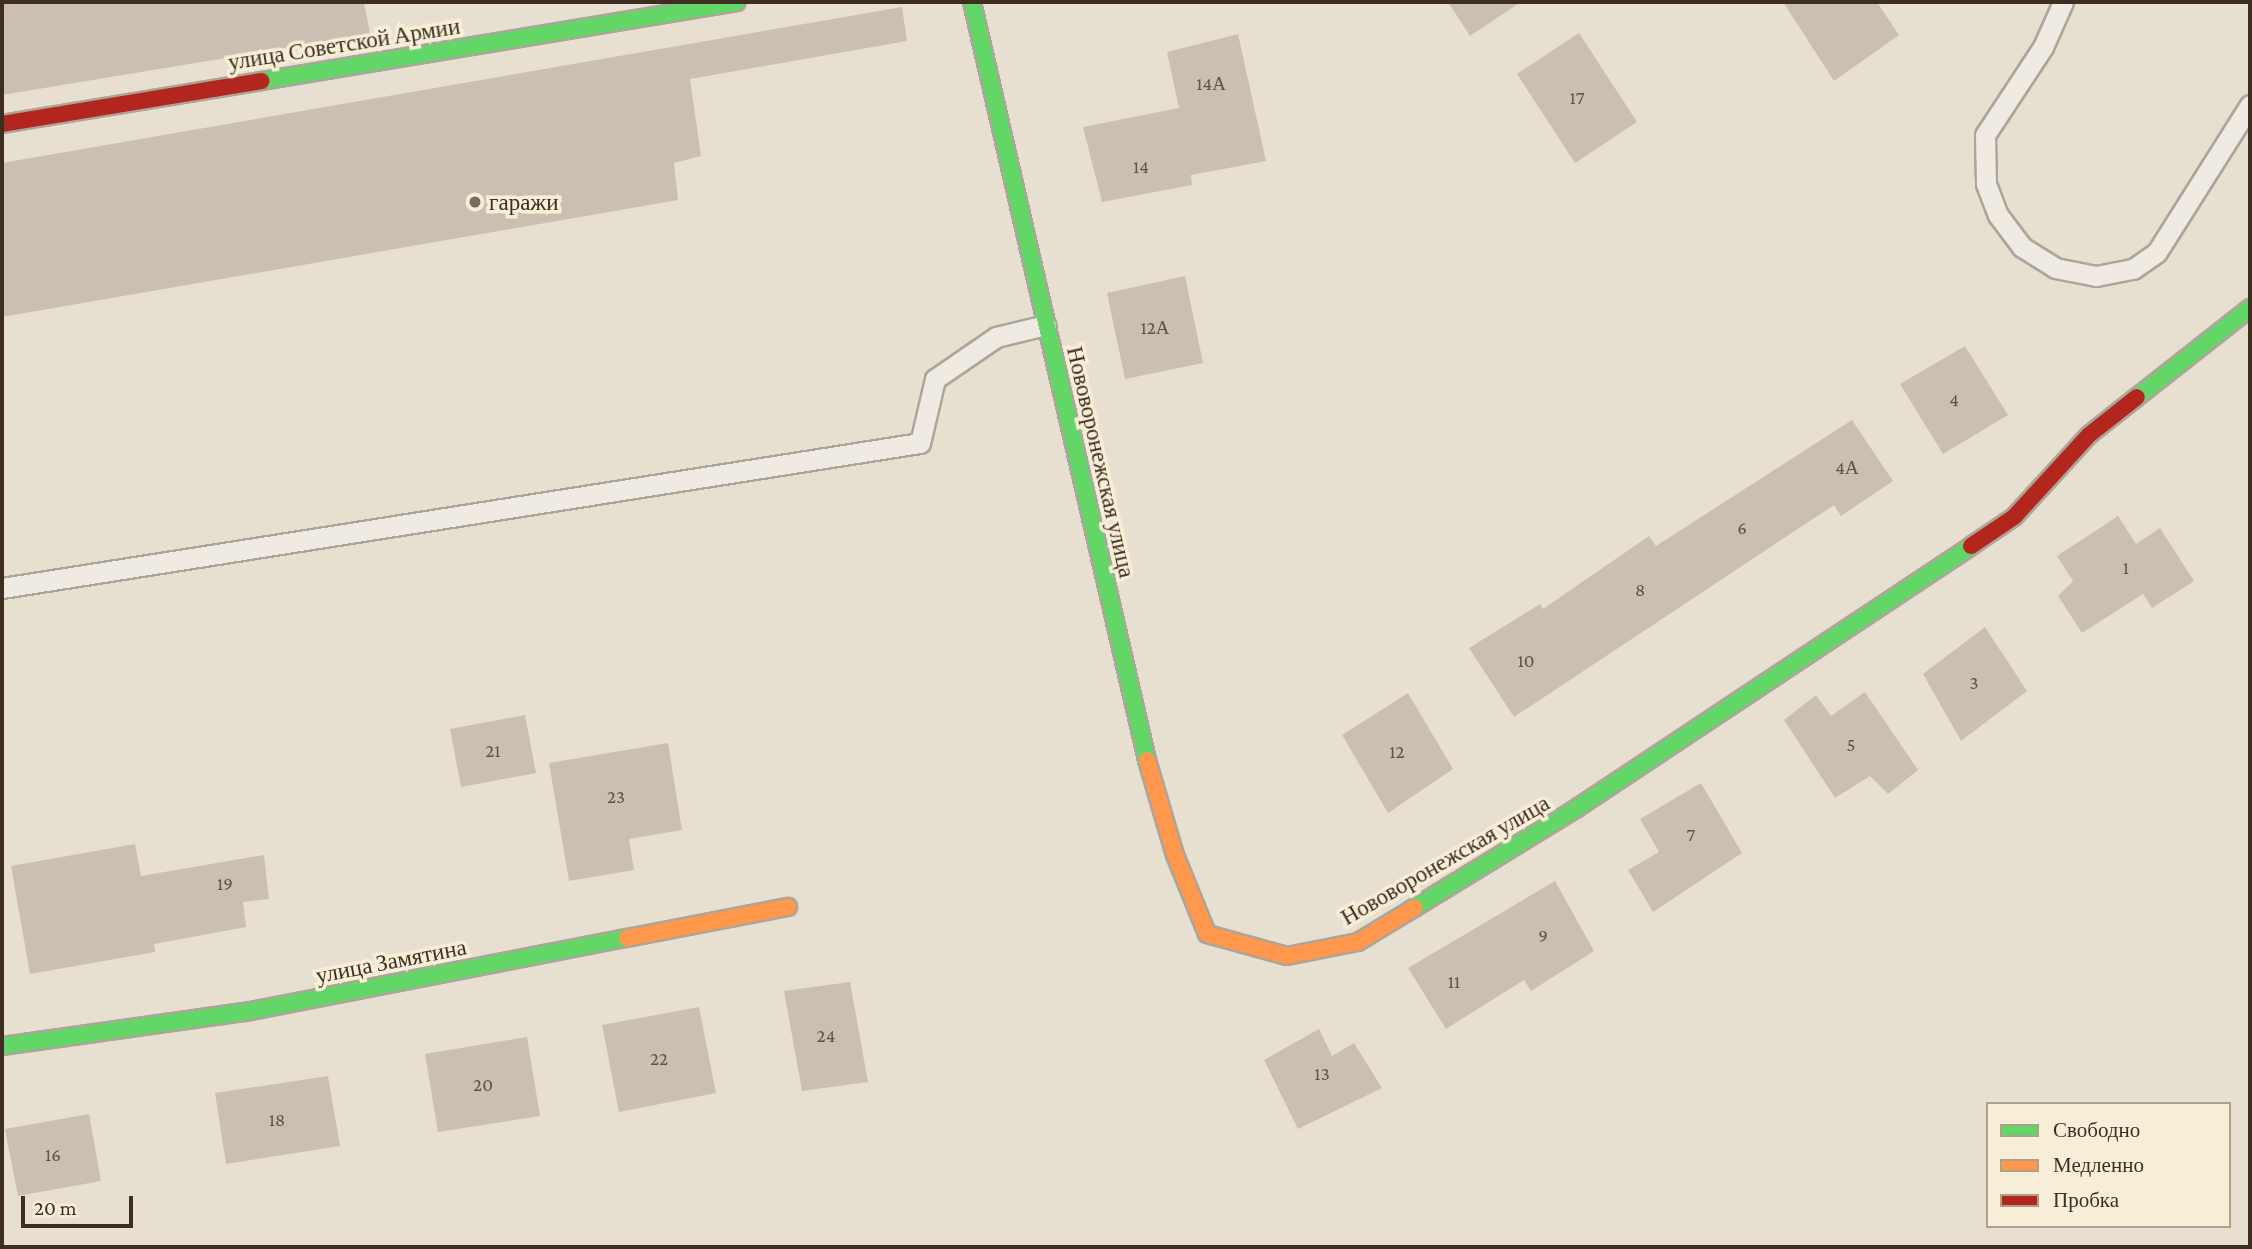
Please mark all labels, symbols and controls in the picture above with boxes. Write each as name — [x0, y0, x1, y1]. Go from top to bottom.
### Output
street label: улица Советской Армии — [226, 12, 462, 76]
house number: 14А — [1196, 73, 1226, 95]
house number: 17 — [1569, 87, 1585, 109]
house number: 14 — [1133, 156, 1149, 178]
place label: гаражи — [489, 188, 559, 216]
marker: гаражи — [467, 194, 483, 210]
house number: 12А — [1140, 317, 1170, 339]
street label: Нововоронежская улица — [1061, 344, 1141, 580]
house number: 4 — [1949, 389, 1959, 411]
house number: 4А — [1835, 457, 1859, 479]
house number: 6 — [1737, 517, 1747, 539]
house number: 1 — [2123, 557, 2129, 579]
house number: 8 — [1635, 579, 1645, 601]
house number: 10 — [1517, 650, 1535, 672]
house number: 3 — [1969, 672, 1979, 694]
house number: 5 — [1847, 734, 1855, 756]
house number: 21 — [485, 740, 501, 762]
house number: 12 — [1389, 741, 1405, 763]
house number: 23 — [607, 786, 625, 808]
street label: Нововоронежская улица — [1336, 789, 1554, 931]
house number: 7 — [1687, 824, 1695, 846]
house number: 19 — [217, 873, 233, 895]
house number: 9 — [1538, 925, 1548, 947]
street label: улица Замятина — [313, 933, 469, 989]
house number: 11 — [1448, 971, 1460, 993]
house number: 24 — [817, 1025, 835, 1047]
house number: 22 — [650, 1048, 668, 1070]
house number: 13 — [1314, 1063, 1330, 1085]
house number: 20 — [473, 1074, 493, 1096]
legend — [1986, 1102, 2231, 1228]
house number: 18 — [269, 1109, 285, 1131]
text: Свободно — [2053, 1118, 2140, 1142]
house number: 16 — [45, 1144, 61, 1166]
text: Медленно — [2053, 1153, 2144, 1177]
scale bar — [24, 1182, 136, 1226]
text: Пробка — [2053, 1188, 2119, 1212]
text: 20 m — [34, 1196, 77, 1220]

